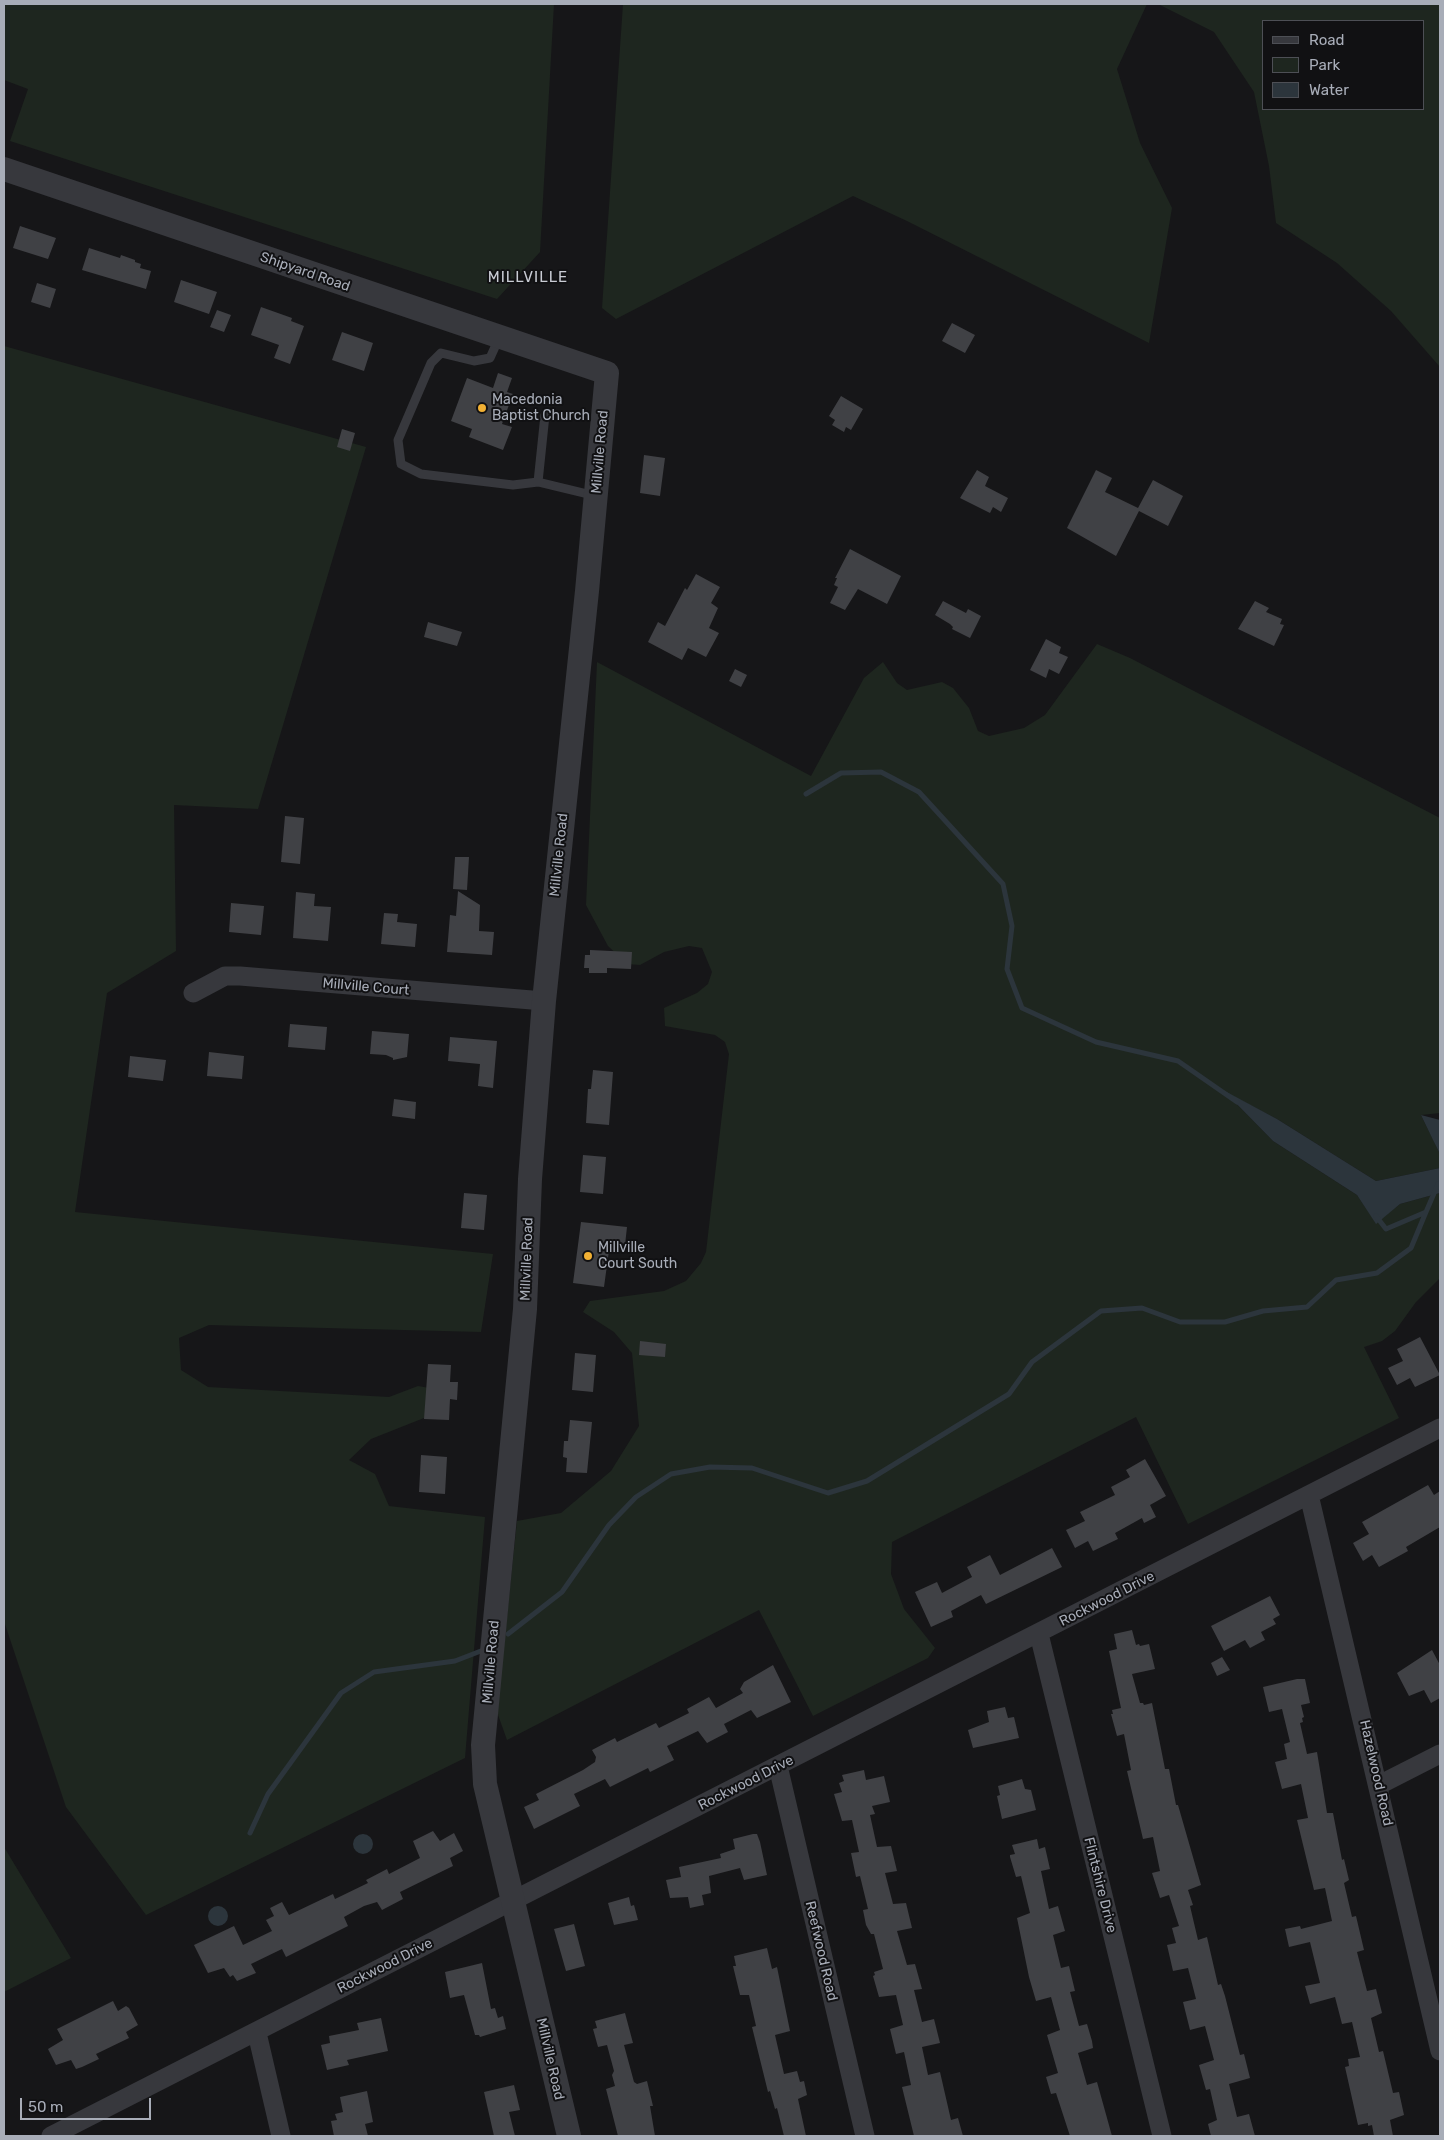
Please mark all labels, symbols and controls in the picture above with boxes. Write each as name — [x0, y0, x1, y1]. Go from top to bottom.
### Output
legend — [1262, 20, 1424, 110]
text: Road — [1309, 31, 1345, 49]
text: Park — [1309, 56, 1340, 74]
text: Water — [1309, 81, 1349, 99]
street label: Shipyard Road — [258, 249, 352, 295]
district label: MILLVILLE — [487, 269, 569, 287]
place label: Macedonia Baptist Church — [492, 392, 590, 424]
marker: Macedonia Baptist Church — [476, 402, 488, 414]
street label: Millville Road — [588, 410, 612, 494]
street label: Millville Road — [546, 812, 572, 898]
street label: Millville Court — [322, 975, 410, 999]
street label: Millville Road — [517, 1217, 537, 1301]
place label: Millville Court South — [598, 1240, 677, 1272]
marker: Millville Court South — [582, 1250, 594, 1262]
street label: Rockwood Drive — [1057, 1568, 1157, 1630]
street label: Millville Road — [479, 1620, 503, 1704]
street label: Hazelwood Road — [1356, 1718, 1396, 1828]
street label: Rockwood Drive — [696, 1752, 796, 1814]
street label: Flintshire Drive — [1080, 1835, 1120, 1935]
street label: Reefwood Road — [801, 1899, 841, 2003]
street label: Rockwood Drive — [335, 1935, 435, 1997]
street label: Millville Road — [532, 2016, 568, 2102]
scale bar — [22, 2088, 154, 2120]
text: 50 m — [28, 2098, 63, 2116]

